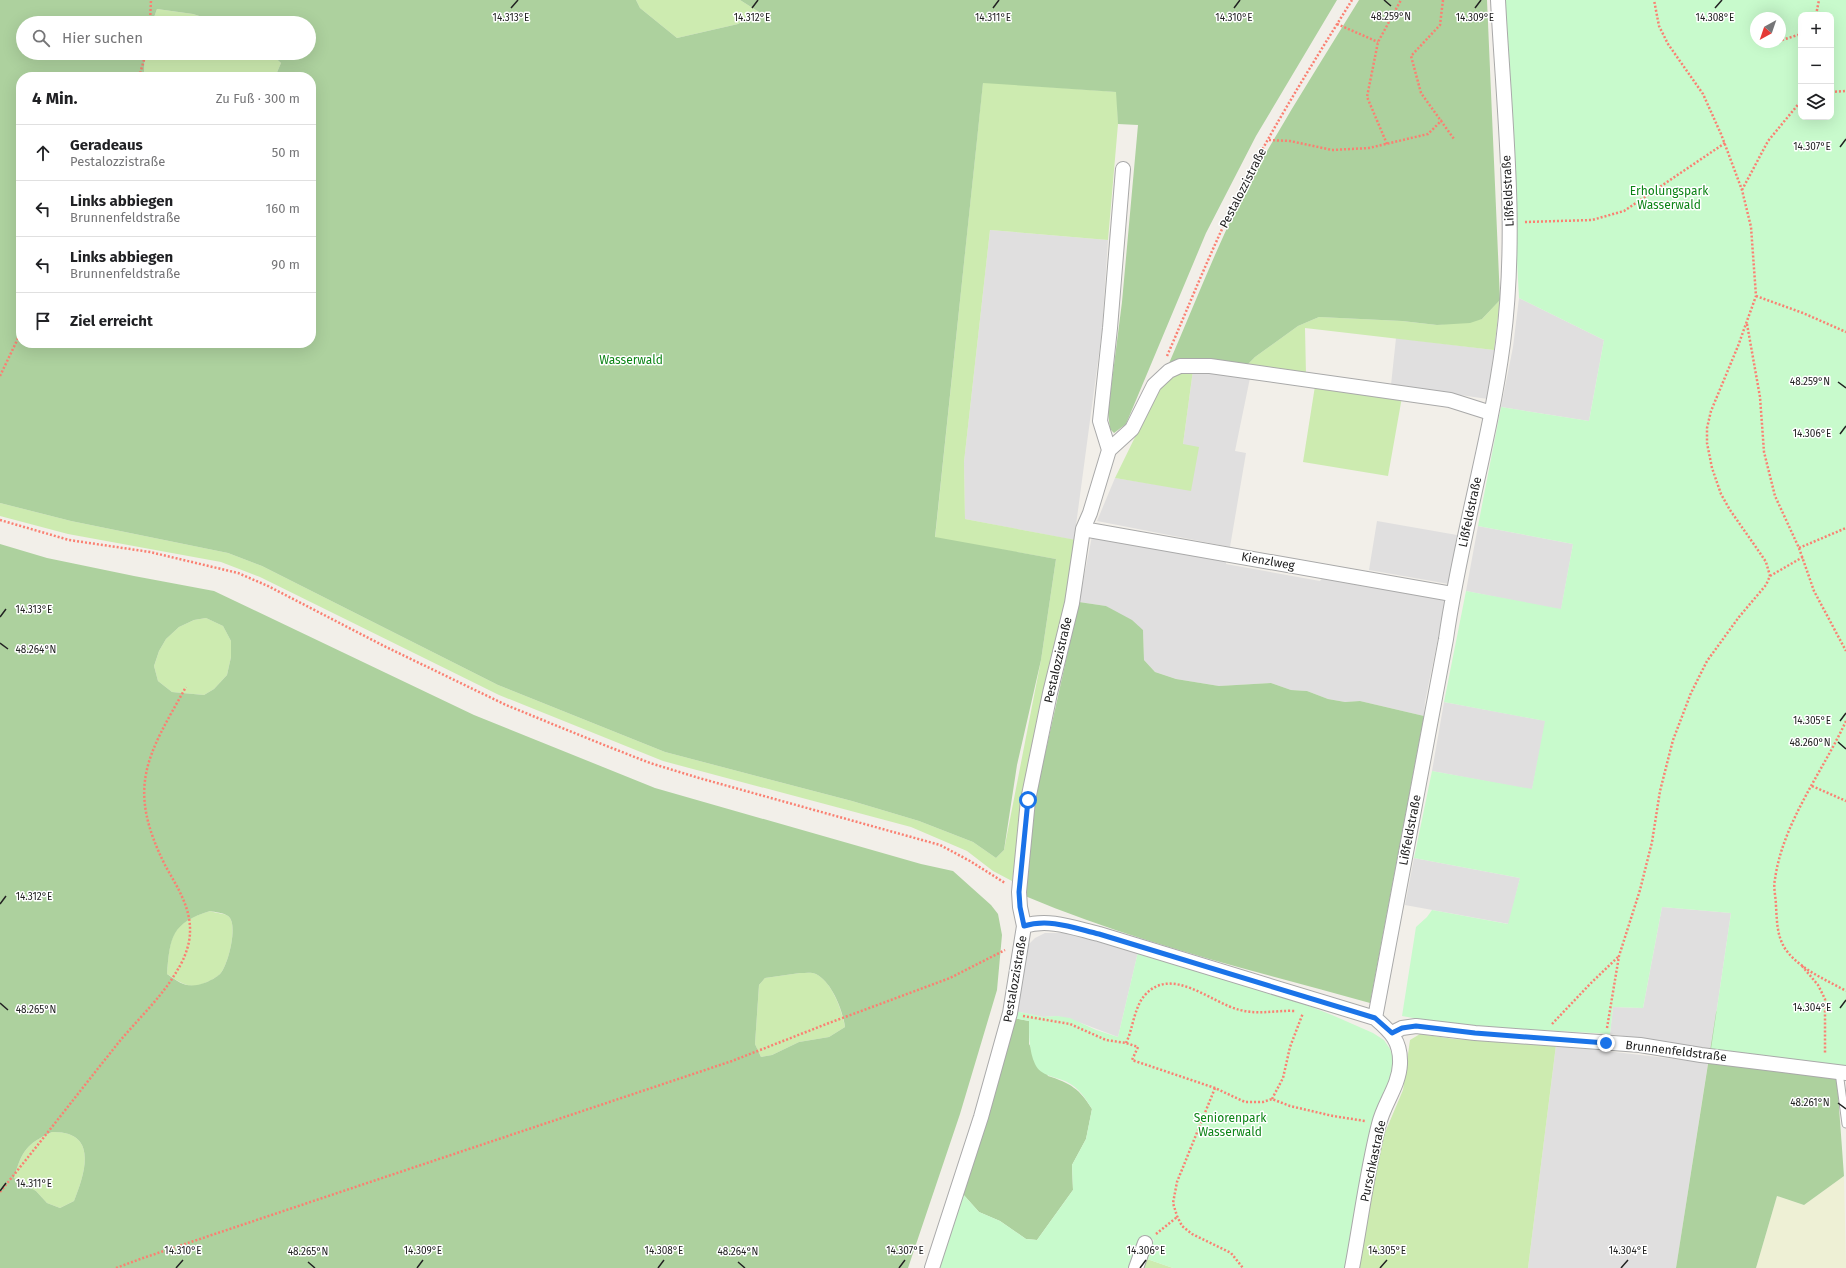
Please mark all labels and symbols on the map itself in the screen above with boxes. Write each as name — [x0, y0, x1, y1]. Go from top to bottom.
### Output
text: 48.259°N — [1371, 11, 1411, 23]
text: 14.313°E — [493, 12, 529, 24]
text: 14.312°E — [734, 12, 770, 24]
text: 14.311°E — [975, 12, 1011, 24]
text: 14.310°E — [1215, 12, 1253, 24]
text: 14.309°E — [1456, 12, 1494, 24]
text: 14.308°E — [1696, 12, 1734, 24]
north arrow — [1750, 12, 1786, 48]
text: 14.307°E — [1793, 141, 1831, 153]
street label: Pestalozzistraße — [1217, 146, 1269, 230]
street label: Lißfeldstraße — [1499, 155, 1517, 227]
park label: Erholungspark Wasserwald — [1630, 184, 1709, 212]
park label: Wasserwald — [599, 353, 663, 367]
text: 48.259°N — [1790, 376, 1830, 388]
text: 14.306°E — [1793, 428, 1831, 440]
street label: Lißfeldstraße — [1456, 475, 1484, 549]
street label: Kienzlweg — [1240, 549, 1297, 573]
text: 14.313°E — [16, 604, 52, 616]
street label: Pestalozzistraße — [1041, 616, 1075, 704]
text: 48.264°N — [16, 644, 56, 656]
text: 14.305°E — [1793, 715, 1831, 727]
text: 48.260°N — [1789, 737, 1831, 749]
route start — [1019, 791, 1037, 809]
street label: Lißfeldstraße — [1396, 793, 1424, 867]
text: 14.312°E — [16, 891, 52, 903]
street label: Pestalozzistraße — [1000, 934, 1030, 1024]
text: 14.304°E — [1793, 1002, 1831, 1014]
text: 48.265°N — [16, 1004, 56, 1016]
route end — [1597, 1034, 1615, 1052]
street label: Brunnenfeldstraße — [1625, 1038, 1727, 1064]
text: 48.261°N — [1790, 1097, 1830, 1109]
park label: Seniorenpark Wasserwald — [1194, 1111, 1267, 1139]
street label: Purschkastraße — [1358, 1119, 1388, 1203]
text: 14.311°E — [16, 1178, 52, 1190]
text: 14.310°E — [164, 1245, 202, 1257]
text: 14.309°E — [404, 1245, 442, 1257]
text: 14.308°E — [645, 1245, 683, 1257]
text: 14.307°E — [886, 1245, 924, 1257]
text: 14.306°E — [1127, 1245, 1165, 1257]
text: 14.305°E — [1368, 1245, 1406, 1257]
text: 14.304°E — [1609, 1245, 1647, 1257]
text: 48.265°N — [288, 1246, 328, 1258]
text: 48.264°N — [718, 1246, 758, 1258]

